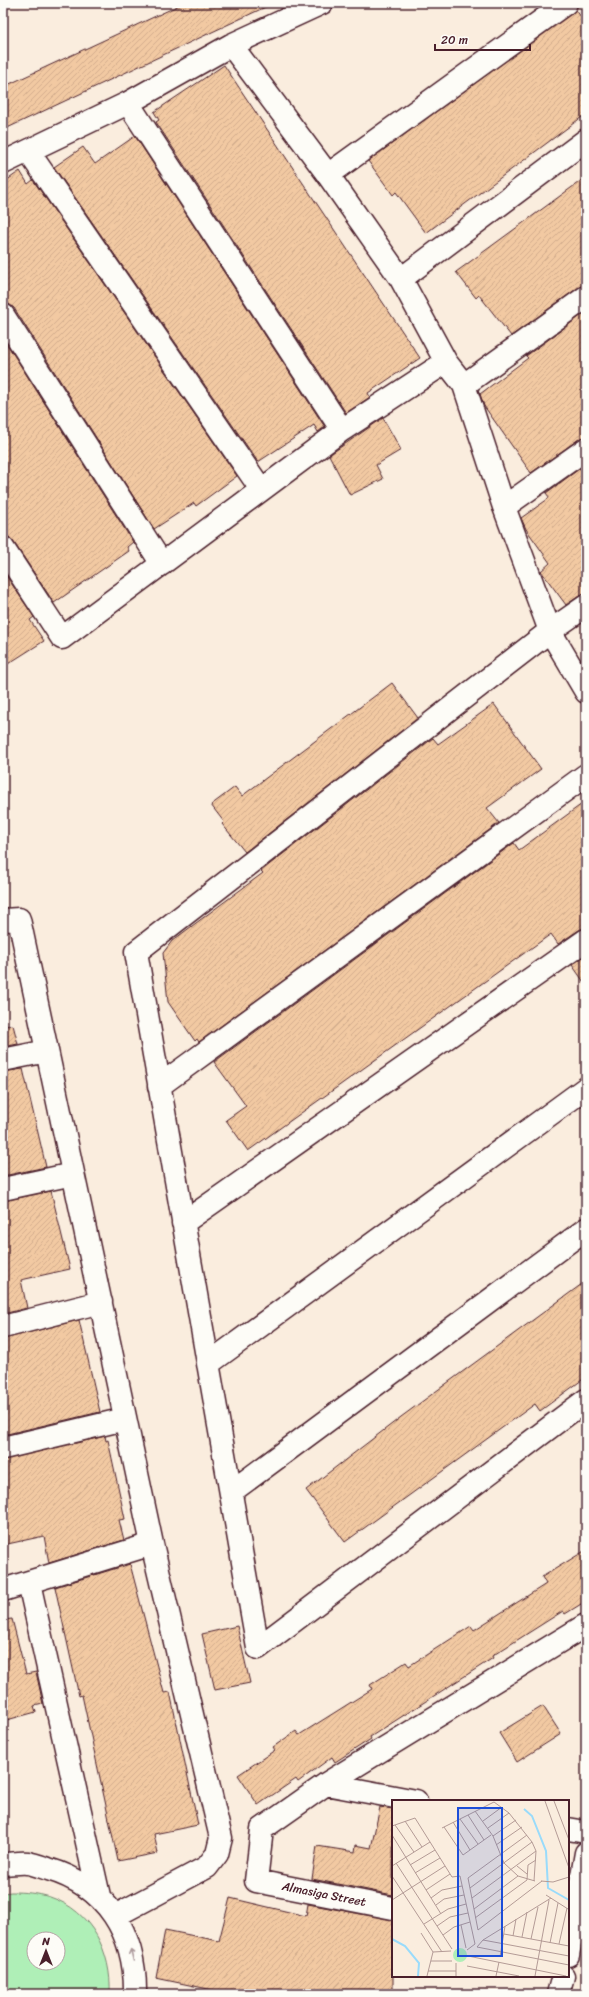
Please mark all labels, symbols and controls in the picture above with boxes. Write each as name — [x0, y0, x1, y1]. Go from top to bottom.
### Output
scale bar — [435, 26, 530, 52]
text: 20 m — [441, 29, 468, 51]
inset map — [392, 1800, 569, 1977]
street label: Almasiga Street — [279, 1875, 368, 1913]
north arrow — [26, 1931, 66, 1971]
text: N — [41, 1932, 50, 1951]
one-way arrow — [127, 1949, 135, 1962]

